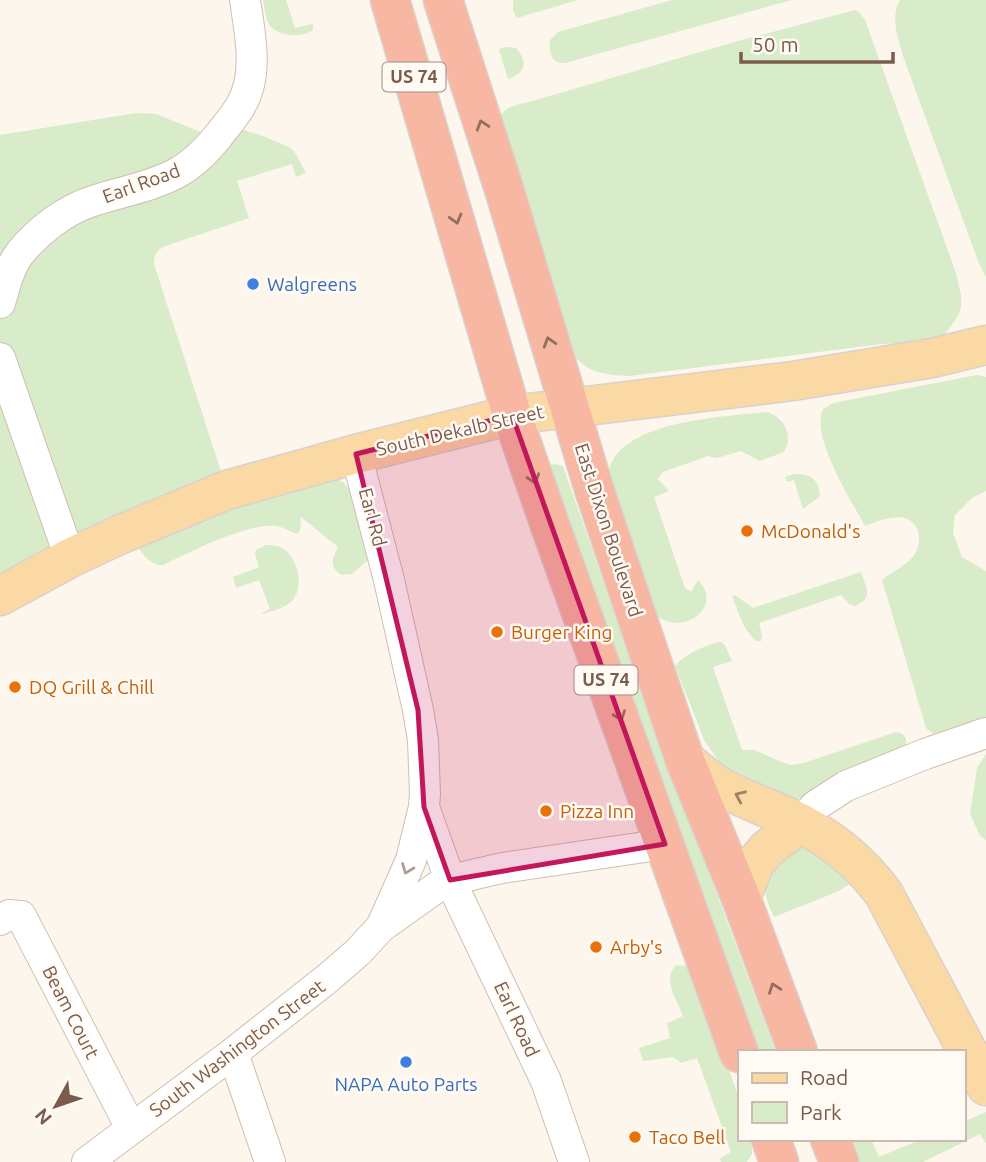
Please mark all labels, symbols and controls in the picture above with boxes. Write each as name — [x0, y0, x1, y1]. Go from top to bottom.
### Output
scale bar — [741, 21, 893, 65]
text: 50 m — [752, 32, 799, 56]
road number: US 74 — [382, 62, 446, 92]
one-way arrow — [476, 119, 490, 132]
street label: Earl Road — [99, 159, 183, 207]
one-way arrow — [447, 213, 462, 225]
place label: Walgreens — [267, 273, 357, 295]
marker: Walgreens — [245, 276, 261, 292]
one-way arrow — [543, 336, 558, 348]
street label: South Dekalb Street — [374, 400, 546, 460]
street label: East Dixon Boulevard — [571, 441, 647, 619]
one-way arrow — [526, 473, 540, 485]
street label: Earl Rd — [355, 485, 391, 549]
place label: McDonald's — [761, 520, 860, 542]
marker: McDonald's — [739, 523, 755, 539]
place label: Burger King — [511, 621, 612, 643]
marker: Burger King — [489, 624, 505, 640]
road number: US 74 — [574, 666, 638, 694]
place label: DQ Grill & Chill — [29, 676, 154, 698]
marker: DQ Grill & Chill — [7, 679, 23, 695]
one-way arrow — [612, 710, 626, 722]
one-way arrow — [735, 790, 748, 804]
place label: Pizza Inn — [560, 800, 634, 822]
marker: Pizza Inn — [538, 803, 554, 819]
one-way arrow — [402, 862, 416, 874]
place label: Arby's — [610, 936, 663, 958]
marker: Arby's — [588, 939, 604, 955]
street label: Beam Court — [38, 962, 104, 1063]
street label: South Washington Street — [145, 975, 329, 1121]
street label: Earl Road — [490, 978, 544, 1060]
one-way arrow — [768, 982, 782, 994]
legend — [738, 1050, 965, 1141]
marker: NAPA Auto Parts — [398, 1054, 414, 1070]
text: Road — [800, 1065, 848, 1089]
north arrow — [21, 1071, 91, 1141]
place label: NAPA Auto Parts — [334, 1073, 478, 1095]
text: Park — [800, 1100, 842, 1124]
text: N — [30, 1104, 56, 1129]
place label: Taco Bell — [649, 1126, 725, 1148]
marker: Taco Bell — [627, 1129, 643, 1145]

